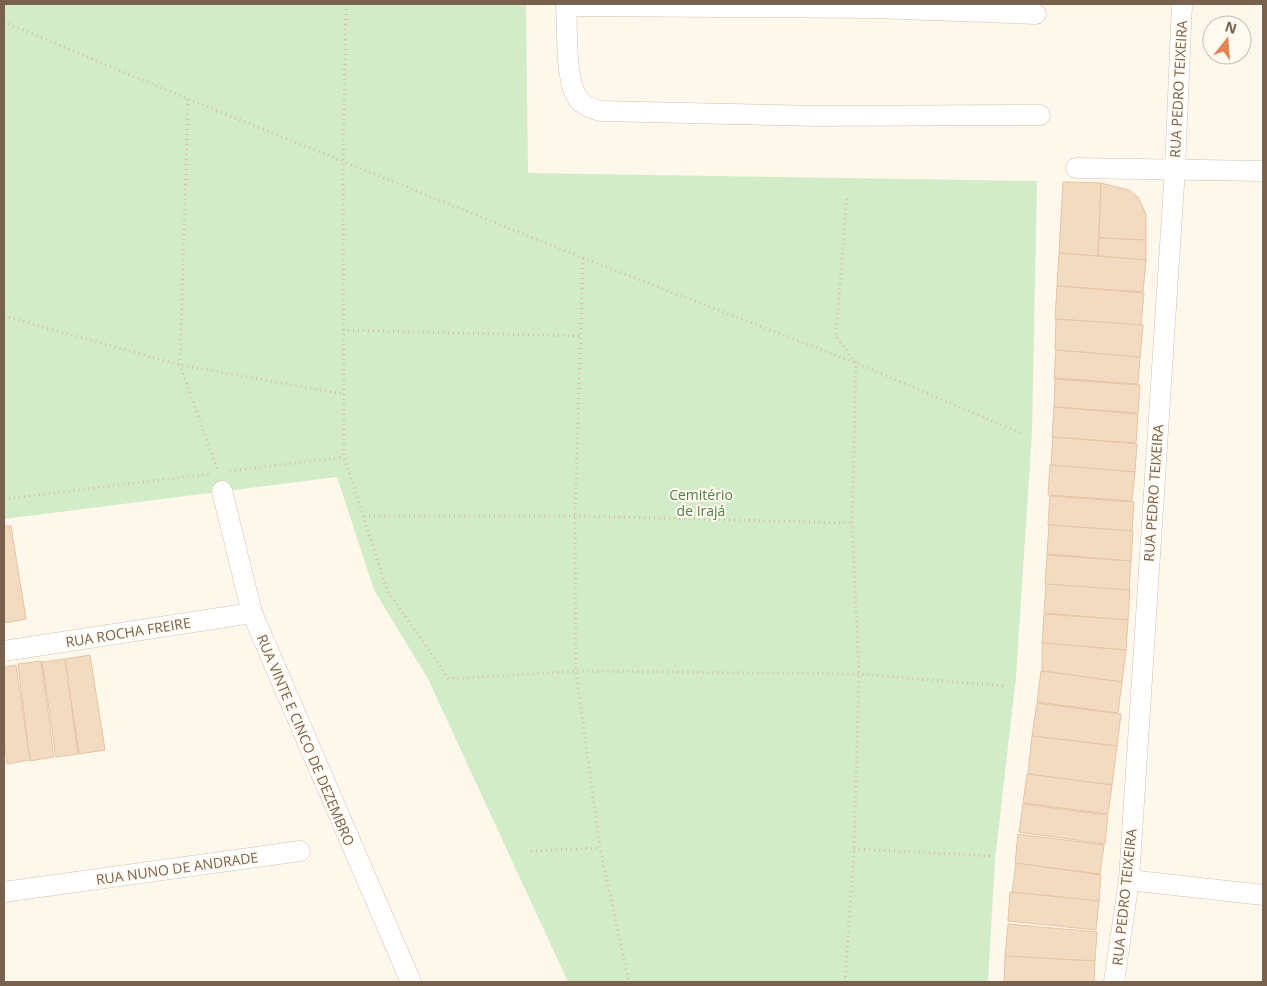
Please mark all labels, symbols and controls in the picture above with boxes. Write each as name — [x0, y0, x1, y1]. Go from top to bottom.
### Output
north arrow — [1202, 15, 1252, 65]
text: N — [1223, 16, 1239, 38]
street label: RUA PEDRO TEIXEIRA — [1165, 20, 1191, 158]
street label: RUA PEDRO TEIXEIRA — [1139, 424, 1167, 562]
park label: Cemitério de Irajá — [669, 485, 733, 520]
street label: RUA ROCHA FREIRE — [64, 613, 192, 651]
street label: RUA VINTE E CINCO DE DEZEMBRO — [253, 631, 359, 849]
street label: RUA PEDRO TEIXEIRA — [1107, 827, 1141, 966]
street label: RUA NUNO DE ANDRADE — [95, 847, 259, 889]

